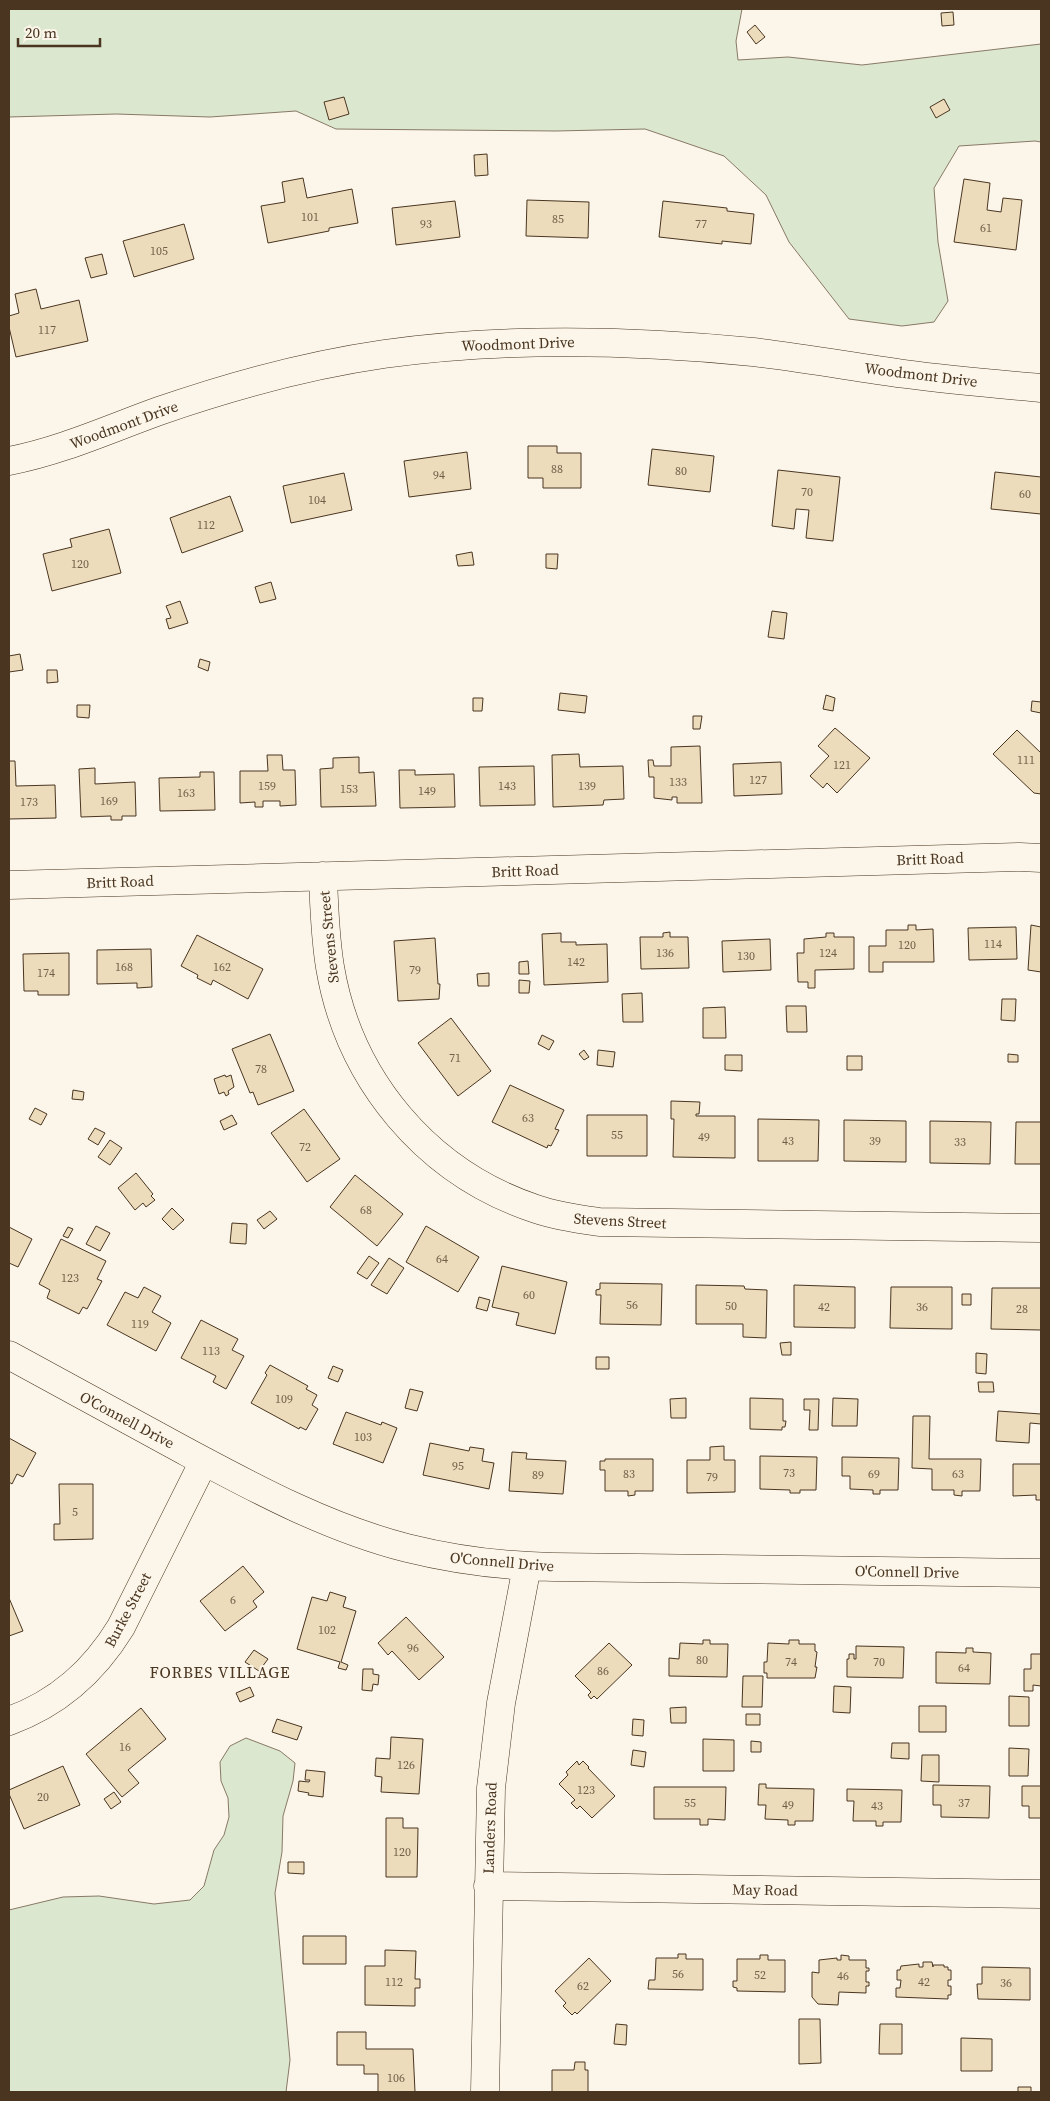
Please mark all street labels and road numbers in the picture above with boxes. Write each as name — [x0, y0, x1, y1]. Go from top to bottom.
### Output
street label: Woodmont Drive — [461, 331, 575, 356]
street label: Woodmont Drive — [863, 357, 979, 392]
street label: Woodmont Drive — [67, 395, 181, 454]
street label: Britt Road — [896, 847, 965, 870]
street label: Britt Road — [491, 859, 560, 882]
street label: Britt Road — [86, 870, 155, 893]
street label: Stevens Street — [313, 890, 344, 984]
street label: Stevens Street — [573, 1208, 667, 1233]
street label: O'Connell Drive — [76, 1386, 179, 1454]
street label: O'Connell Drive — [449, 1546, 555, 1577]
street label: O'Connell Drive — [855, 1560, 960, 1583]
street label: Burke Street — [99, 1569, 156, 1651]
street label: Landers Road — [477, 1781, 502, 1874]
street label: May Road — [732, 1878, 799, 1901]

